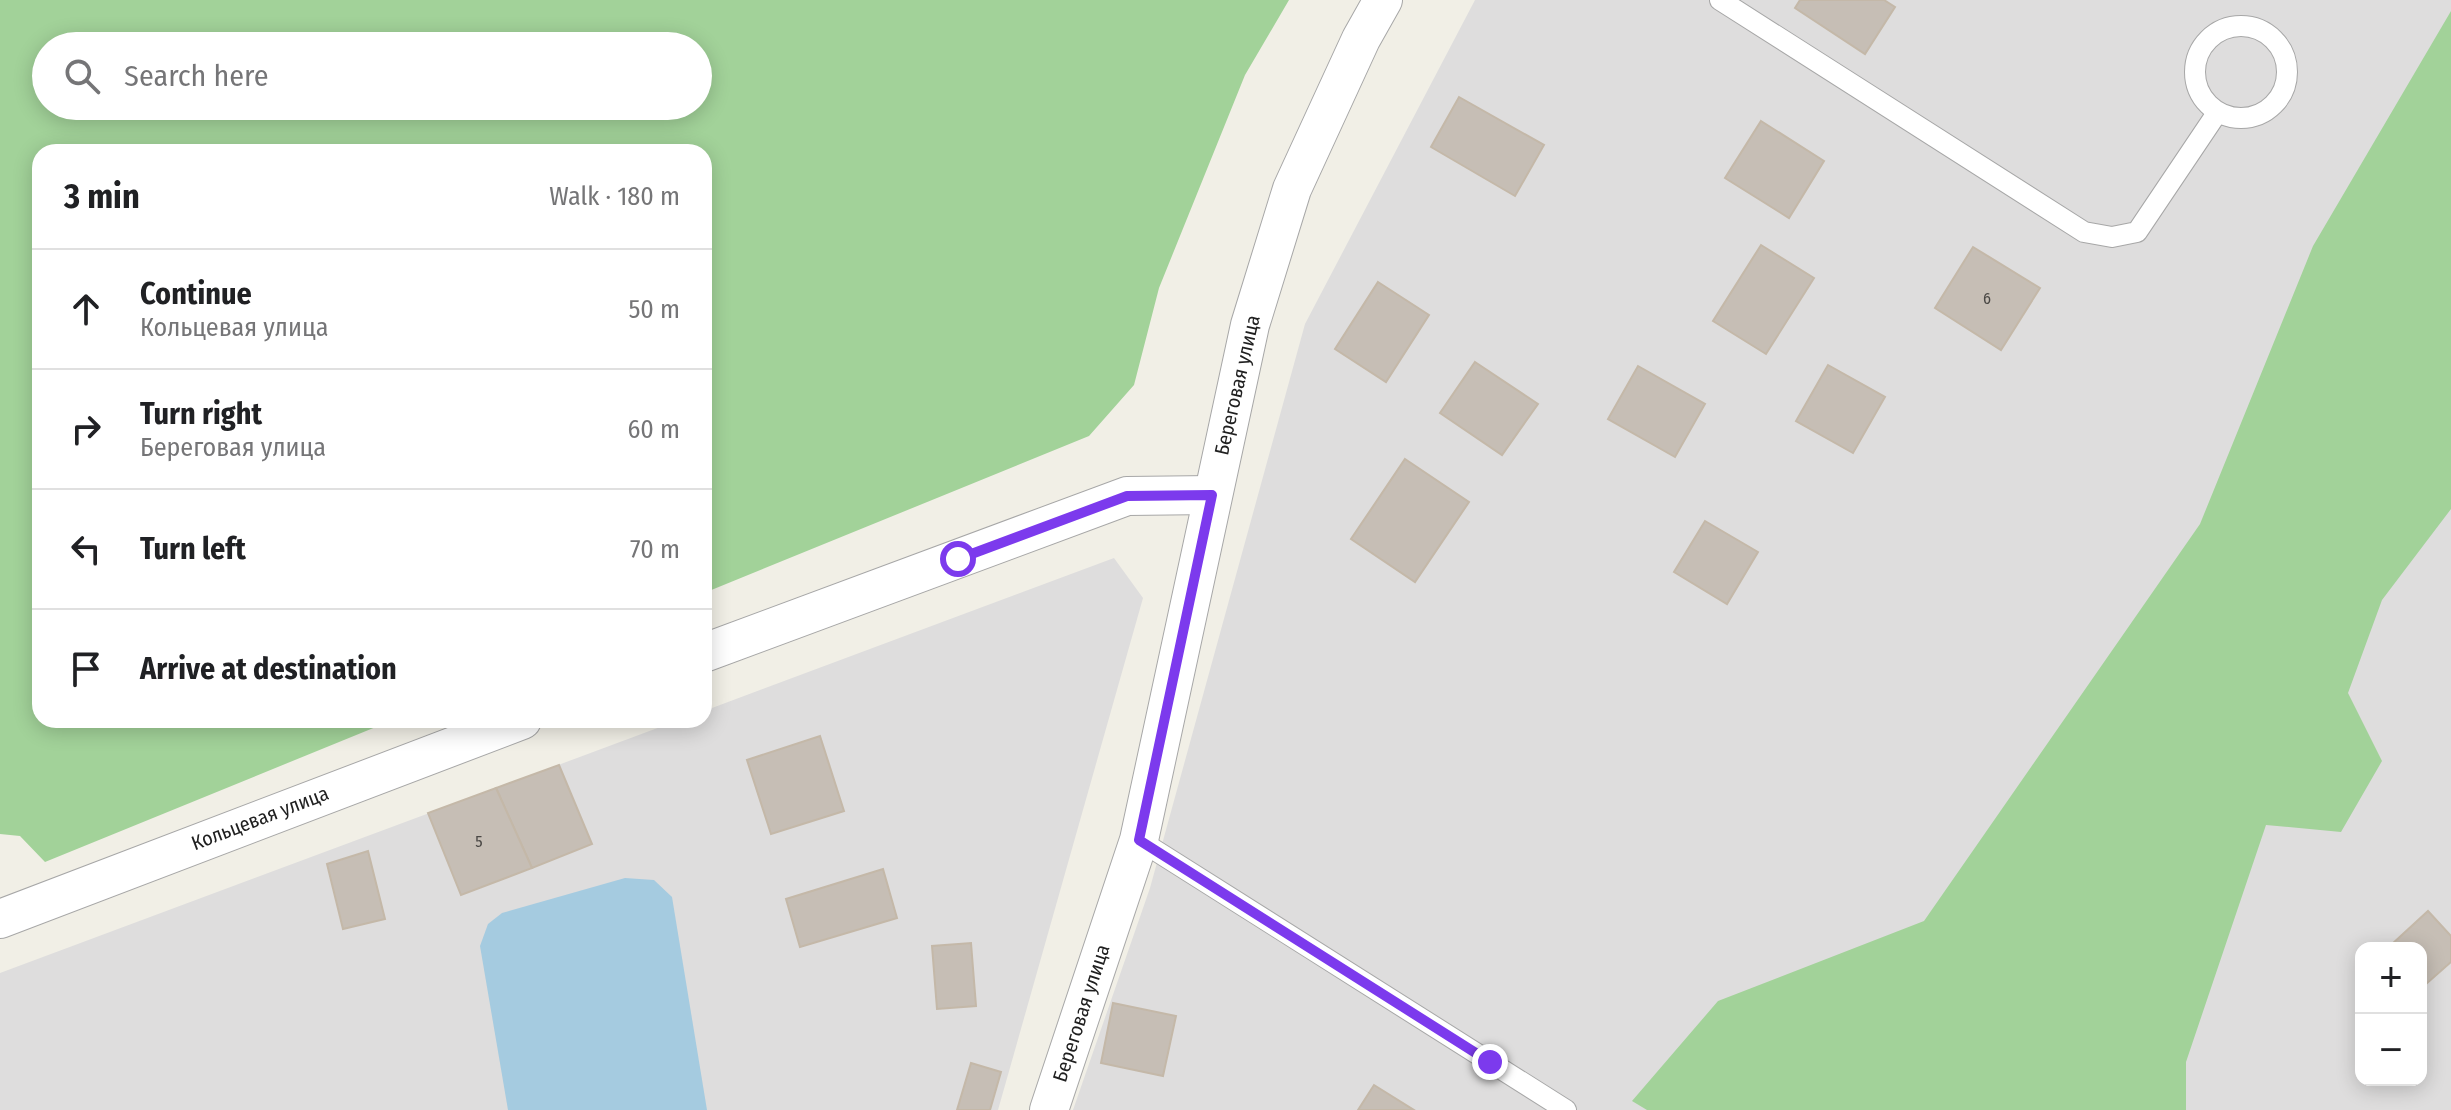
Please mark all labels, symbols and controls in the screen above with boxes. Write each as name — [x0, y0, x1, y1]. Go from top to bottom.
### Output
search box — [32, 32, 712, 120]
icon: search — [60, 54, 104, 98]
text: Search here — [124, 58, 269, 94]
text: 3 min — [64, 176, 140, 217]
text: Walk · 180 m — [549, 181, 680, 212]
text: Continue — [140, 276, 252, 312]
icon: ahead — [64, 287, 108, 331]
house number: 6 — [1983, 289, 1991, 308]
text: 50 m — [628, 294, 680, 325]
text: Кольцевая улица — [140, 312, 328, 343]
street label: Береговая улица — [1209, 313, 1265, 457]
text: Turn right — [140, 396, 262, 432]
icon: right — [64, 407, 108, 451]
text: 60 m — [627, 414, 680, 445]
text: Береговая улица — [140, 432, 326, 463]
icon: left — [64, 527, 108, 571]
text: Turn left — [140, 531, 246, 567]
text: 70 m — [630, 534, 680, 565]
route start — [940, 541, 976, 577]
icon: arrive — [64, 647, 108, 691]
text: Arrive at destination — [140, 651, 397, 687]
street label: Кольцевая улица — [188, 781, 332, 855]
house number: 5 — [475, 832, 483, 851]
street label: Береговая улица — [1047, 941, 1115, 1085]
map controls — [2355, 942, 2427, 1086]
button: + — [2355, 942, 2427, 1014]
button: − — [2355, 1014, 2427, 1086]
route end — [1472, 1044, 1508, 1080]

